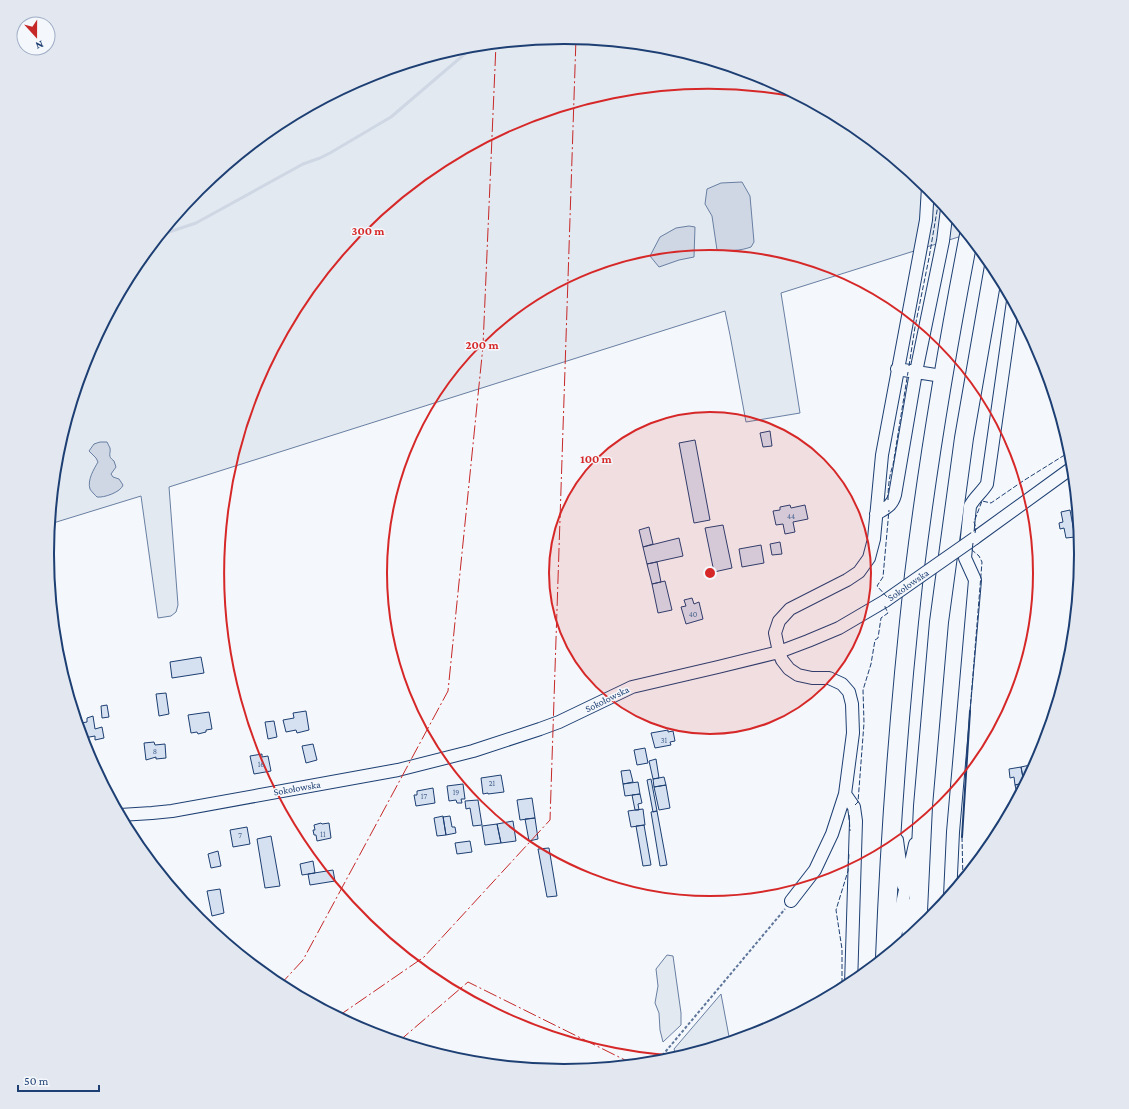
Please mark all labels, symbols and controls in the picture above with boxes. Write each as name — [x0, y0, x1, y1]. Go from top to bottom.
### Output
north arrow — [16, 16, 56, 56]
text: N — [33, 38, 45, 52]
text: 300 m — [352, 224, 385, 238]
text: 200 m — [465, 338, 499, 352]
text: 100 m — [580, 452, 613, 466]
house number: 44 — [787, 512, 795, 521]
centre of rings — [703, 566, 717, 580]
street label: Sokołowska — [885, 567, 931, 603]
house number: 40 — [689, 610, 698, 619]
street label: Sokołowska — [583, 683, 631, 714]
house number: 31 — [661, 736, 668, 745]
house number: 8 — [153, 747, 157, 756]
house number: 16 — [258, 760, 264, 769]
street label: Sokołowska — [273, 778, 322, 798]
house number: 21 — [489, 779, 496, 788]
house number: 19 — [453, 788, 459, 797]
house number: 17 — [421, 792, 427, 801]
house number: 11 — [320, 830, 326, 839]
house number: 7 — [238, 831, 242, 840]
scale bar — [18, 1067, 99, 1093]
text: 50 m — [24, 1074, 49, 1088]

